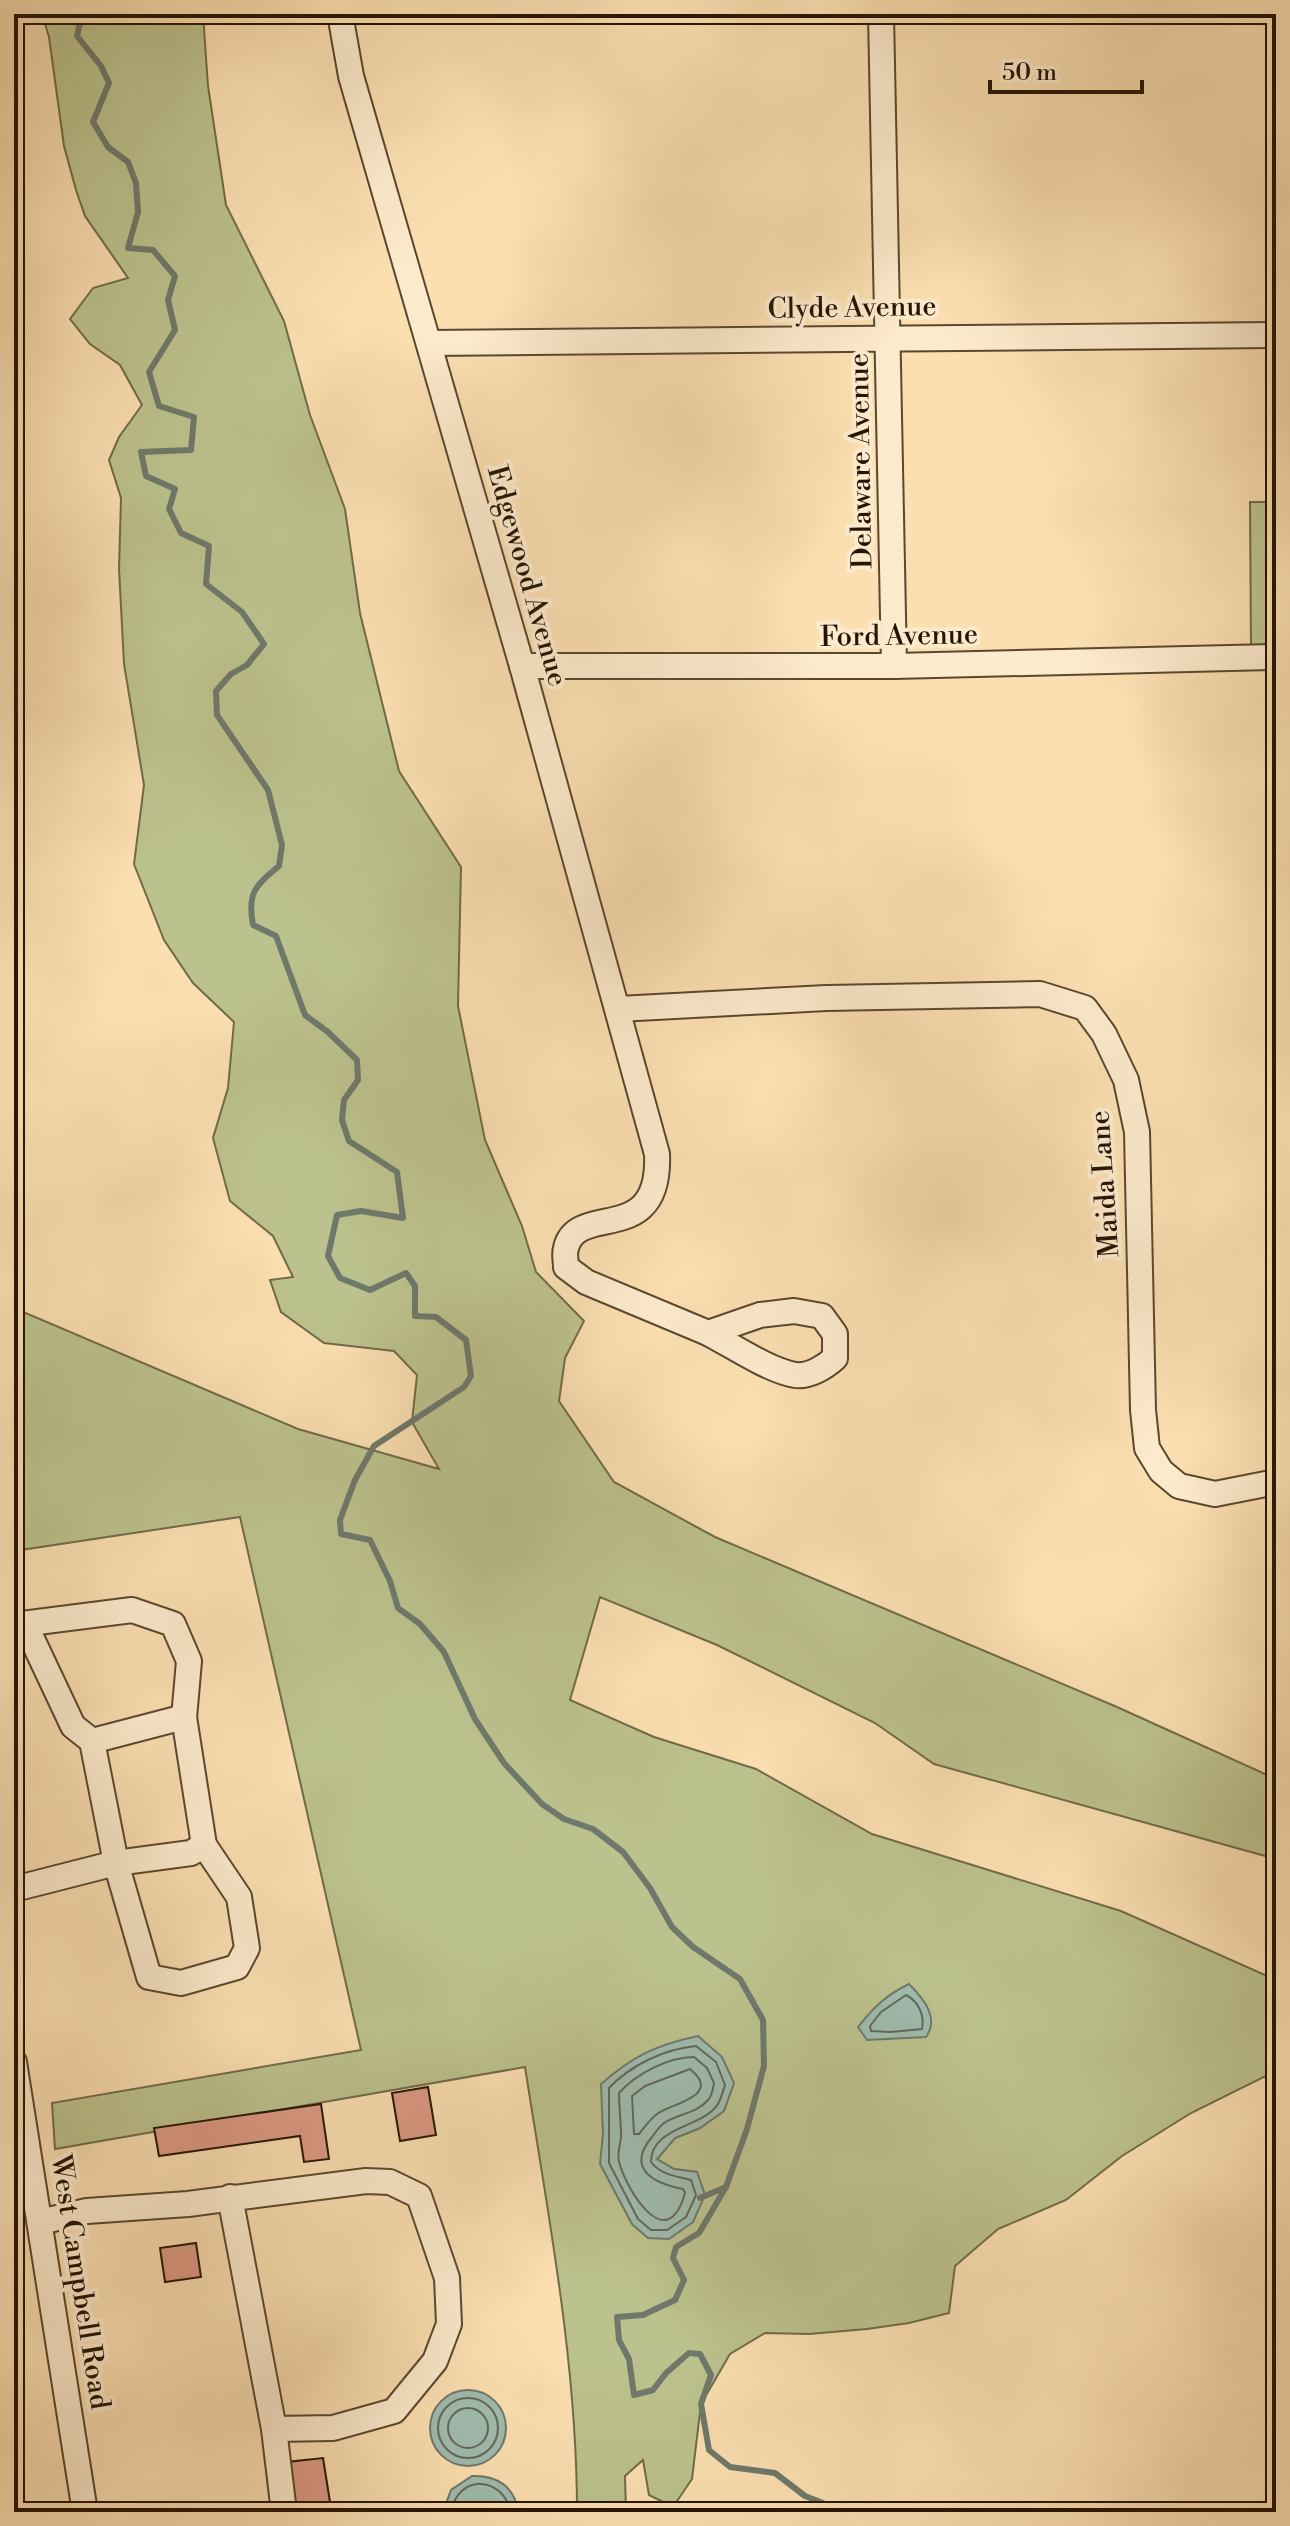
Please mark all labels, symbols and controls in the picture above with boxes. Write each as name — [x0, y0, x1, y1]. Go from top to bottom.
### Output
scale bar — [990, 44, 1142, 94]
text: 50 m — [1002, 58, 1057, 88]
street label: Clyde Avenue — [767, 289, 937, 327]
street label: Delaware Avenue — [842, 353, 880, 569]
street label: Edgewood Avenue — [479, 462, 575, 690]
street label: Ford Avenue — [820, 617, 978, 655]
street label: Maida Lane — [1082, 1109, 1128, 1259]
street label: West Campbell Road — [42, 2151, 117, 2412]

